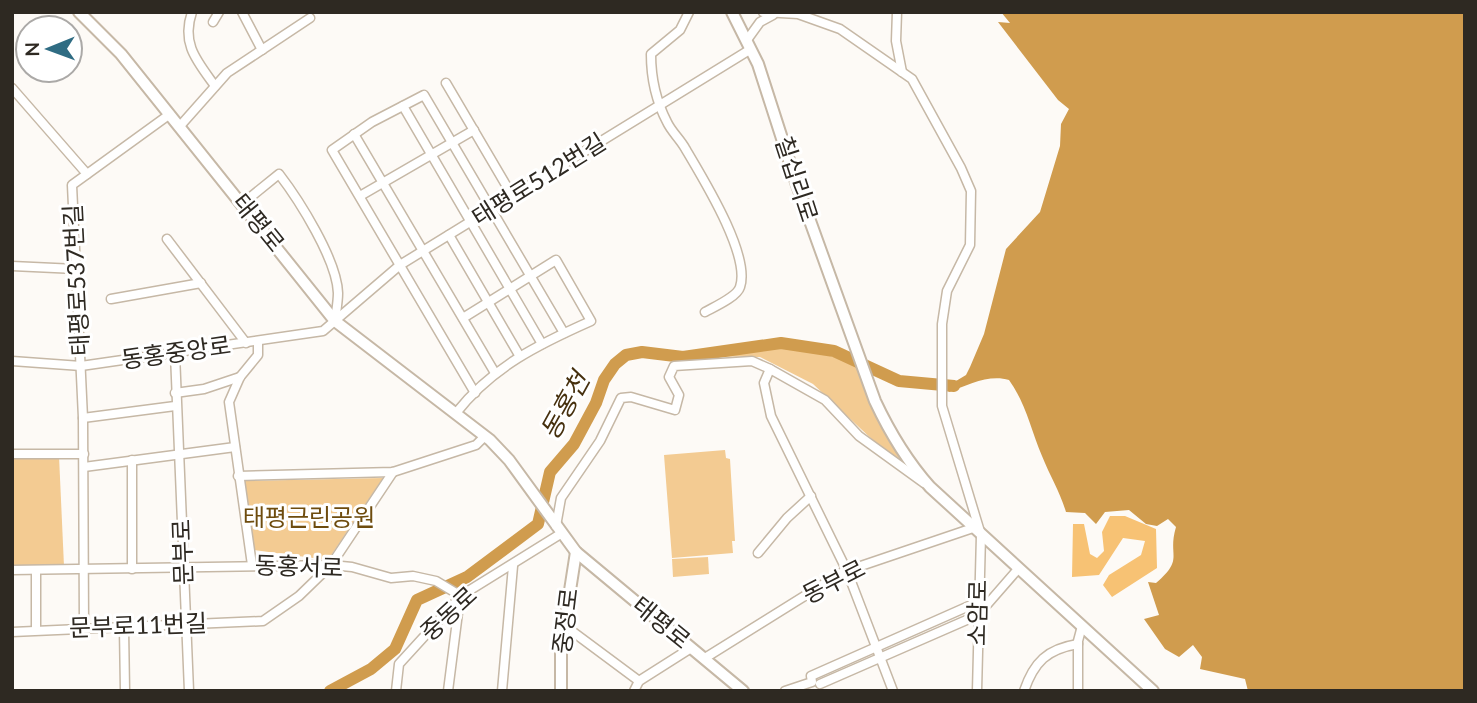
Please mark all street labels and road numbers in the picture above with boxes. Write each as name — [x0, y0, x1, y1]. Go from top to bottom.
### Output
street label: 태평로512번길 — [466, 126, 610, 231]
street label: 칠십리로 — [770, 132, 825, 225]
street label: 태평로 — [227, 187, 291, 257]
street label: 태평로537번길 — [57, 203, 94, 357]
street label: 동홍중앙로 — [119, 329, 232, 374]
street label: 문부로 — [166, 518, 197, 586]
street label: 동홍서로 — [254, 549, 344, 582]
street label: 동부로 — [797, 553, 869, 609]
street label: 중동로 — [414, 580, 482, 646]
street label: 소암로 — [961, 580, 992, 646]
street label: 중정로 — [546, 586, 583, 655]
street label: 태평로 — [627, 590, 697, 654]
street label: 문부로11번길 — [68, 608, 208, 641]

